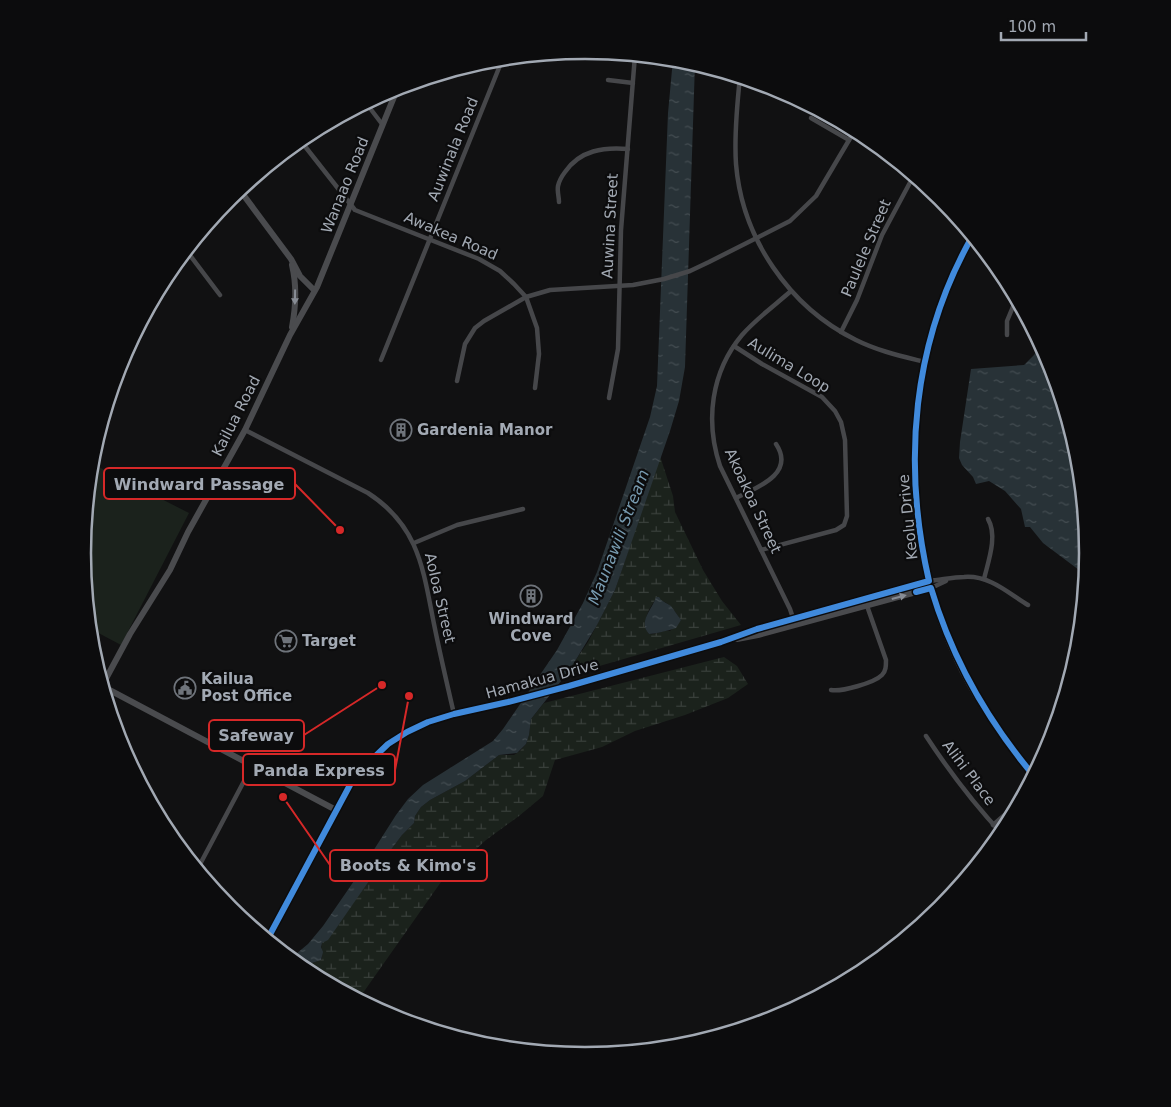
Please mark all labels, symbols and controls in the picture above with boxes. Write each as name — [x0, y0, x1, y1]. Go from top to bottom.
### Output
scale bar — [1001, 10, 1086, 42]
text: 100 m — [1008, 18, 1056, 36]
street label: Auwinala Road — [424, 94, 482, 204]
street label: Wanaao Road — [317, 134, 373, 236]
street label: Auwina Street — [598, 173, 622, 279]
street label: Paulele Street — [837, 196, 895, 299]
street label: Awakea Road — [401, 208, 501, 264]
one-way arrow — [291, 289, 299, 305]
street label: Aulima Loop — [745, 333, 833, 397]
street label: Kailua Road — [208, 373, 264, 459]
building icon: Gardenia Manor — [389, 418, 413, 442]
place label: Gardenia Manor — [417, 421, 553, 439]
street label: Akoakoa Street — [721, 446, 785, 556]
water label: Maunawili Stream — [584, 467, 653, 608]
callout: Windward Passage — [104, 468, 295, 499]
street label: Keolu Drive — [895, 473, 921, 561]
text: Windward Passage — [114, 475, 285, 494]
street label: Aoloa Street — [421, 551, 459, 645]
building icon: Windward Cove — [519, 584, 543, 608]
one-way arrow — [891, 593, 907, 601]
place label: Windward Cove — [488, 610, 574, 645]
supermarket icon: Target — [274, 629, 298, 653]
place label: Target — [302, 632, 356, 650]
street label: Hamakua Drive — [484, 655, 600, 703]
place label: Kailua Post Office — [201, 670, 292, 705]
public building icon: Kailua Post Office — [173, 676, 197, 700]
callout: Safeway — [209, 720, 304, 751]
text: Safeway — [218, 726, 294, 745]
street label: Alihi Place — [939, 737, 999, 809]
callout: Panda Express — [243, 754, 395, 785]
text: Panda Express — [253, 761, 385, 780]
callout: Boots & Kimo's — [330, 850, 487, 881]
text: Boots & Kimo's — [340, 856, 476, 875]

